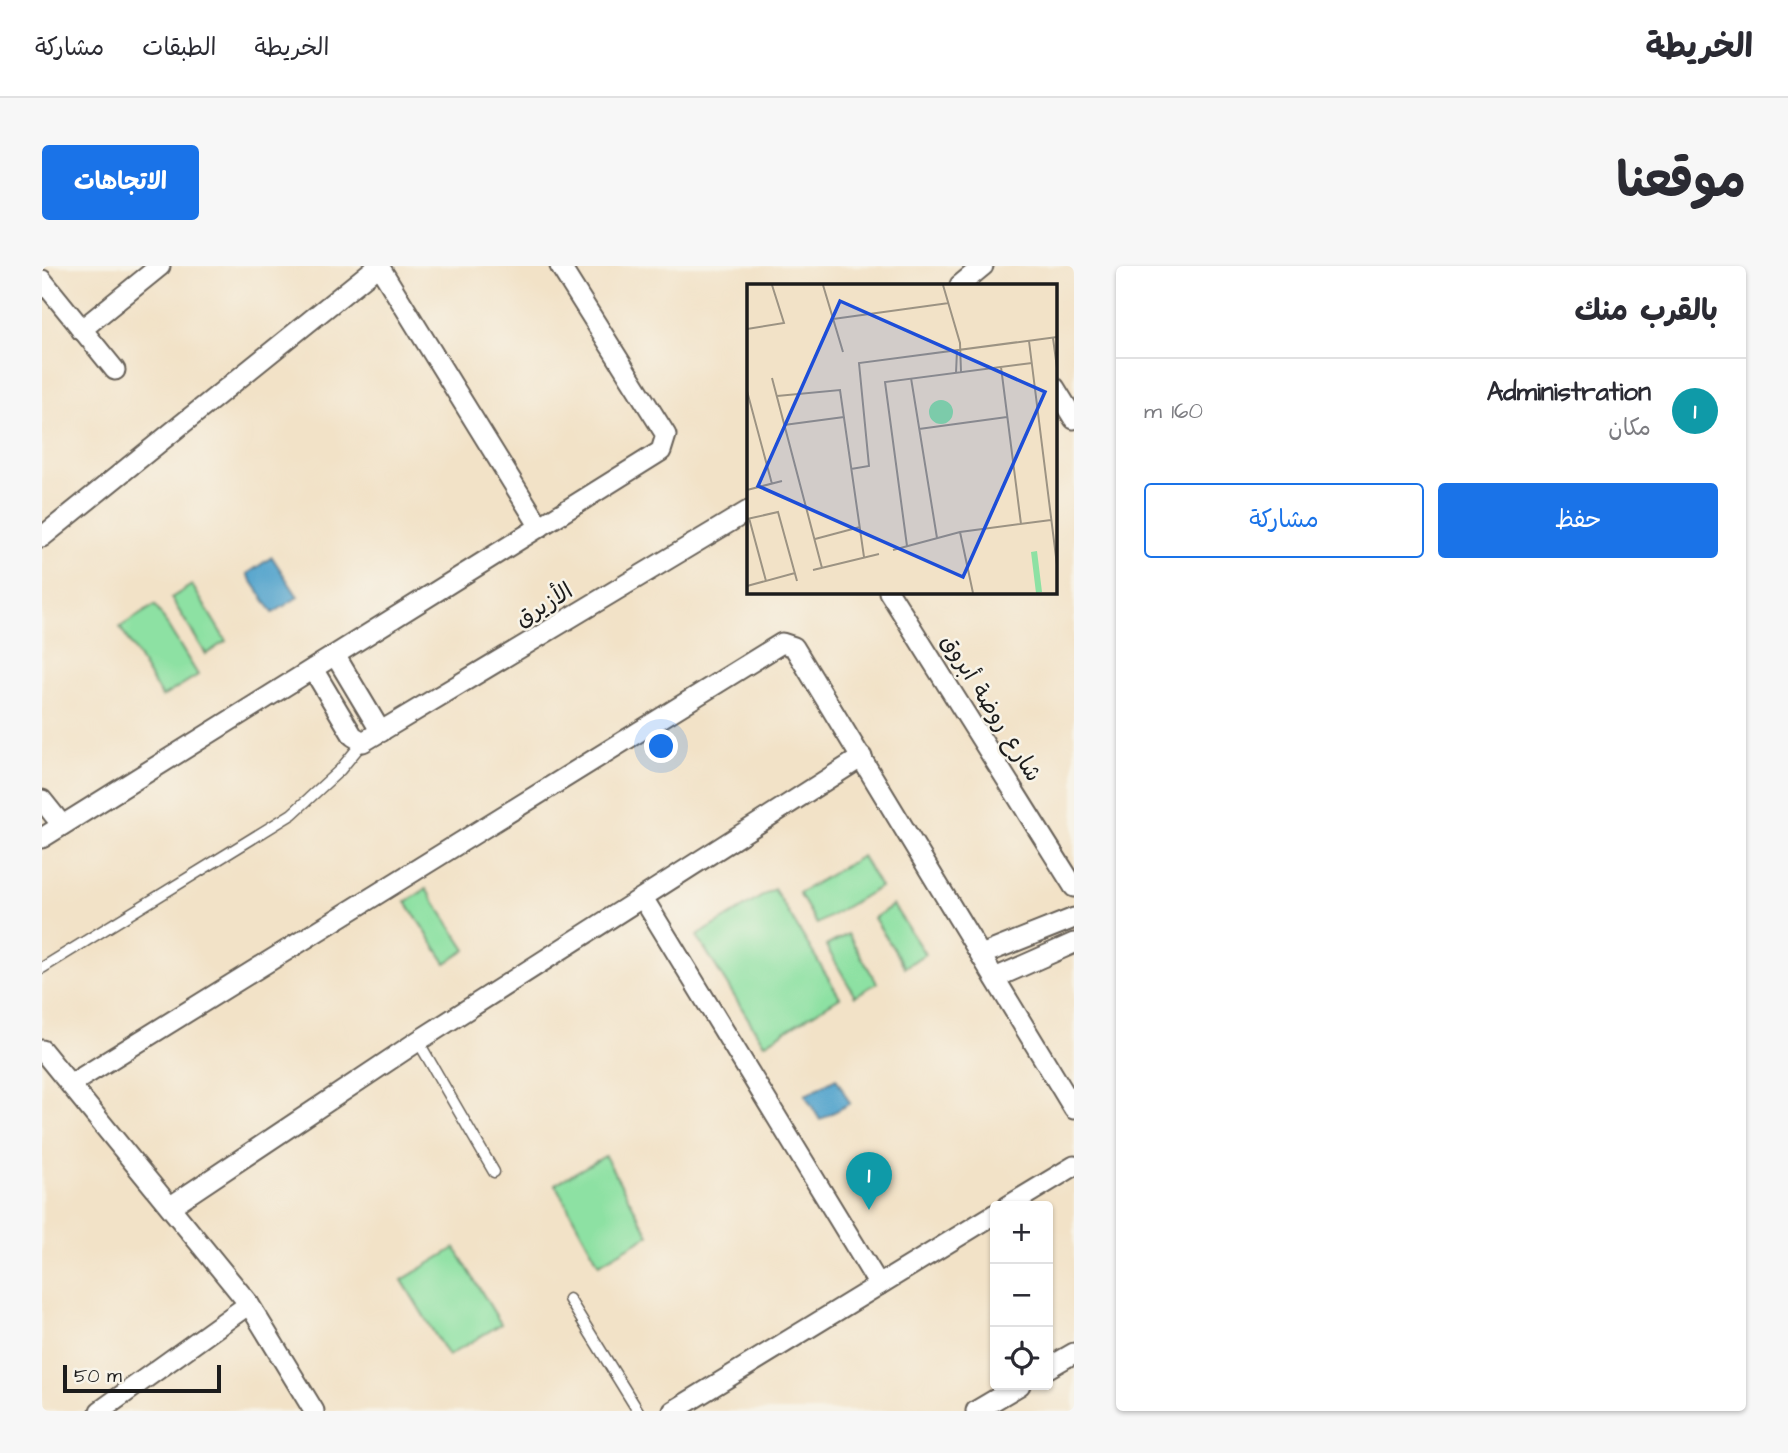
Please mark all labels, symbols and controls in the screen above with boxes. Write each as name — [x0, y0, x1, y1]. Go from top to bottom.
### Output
text: الخريطة — [1646, 24, 1753, 70]
text: مشاركة — [35, 31, 104, 65]
text: الطبقات — [142, 31, 217, 65]
text: الخريطة — [255, 31, 329, 65]
button: الاتجاهات — [42, 145, 199, 220]
text: موقعنا — [1616, 148, 1746, 216]
inset map — [747, 284, 1056, 593]
text: بالقرب منك — [1574, 290, 1718, 332]
text: Administration — [1487, 374, 1651, 410]
text: 160 m — [1144, 395, 1203, 427]
text: 1 — [1694, 395, 1696, 427]
text: مكان — [1608, 412, 1651, 444]
button: مشاركة — [1144, 483, 1424, 558]
button: حفظ — [1438, 483, 1718, 558]
street label: الأزيرق — [508, 574, 579, 635]
street label: شارع روضة أبروق — [933, 628, 1049, 788]
your location — [644, 729, 678, 763]
pin: 1 — [846, 1152, 892, 1210]
map controls — [990, 1201, 1053, 1390]
button: + — [990, 1201, 1053, 1264]
button: − — [990, 1264, 1053, 1327]
button: locate — [990, 1327, 1053, 1390]
scale bar — [63, 1362, 220, 1394]
text: 50 m — [74, 1363, 122, 1390]

